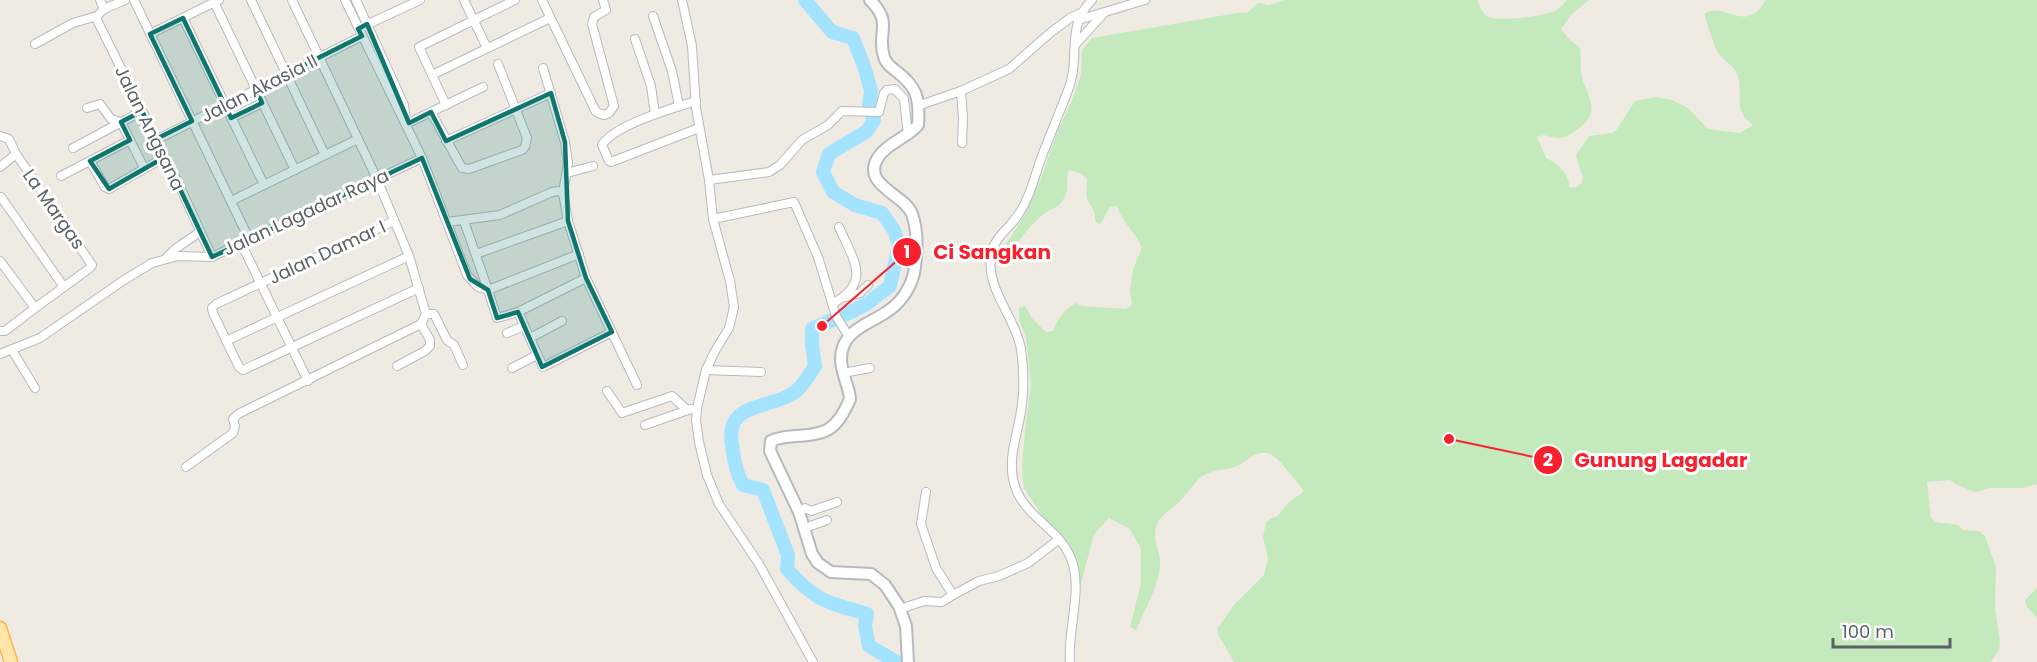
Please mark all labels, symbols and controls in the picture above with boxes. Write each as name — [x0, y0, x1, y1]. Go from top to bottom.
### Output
street label: Jalan Akasia II — [196, 48, 322, 128]
street label: Jalan Angsana — [109, 62, 191, 194]
street label: Jalan Lagadar Raya — [219, 163, 393, 261]
street label: La Margas — [17, 164, 91, 254]
street label: Jalan Damar I — [265, 214, 389, 290]
callout: Ci Sangkan — [892, 233, 1063, 271]
text: Ci Sangkan — [933, 238, 1051, 266]
text: 1 — [904, 239, 910, 264]
callout: Gunung Lagadar — [1533, 441, 1760, 479]
text: Gunung Lagadar — [1575, 446, 1748, 474]
text: 2 — [1543, 447, 1553, 472]
scale bar — [1833, 611, 1950, 649]
text: 100 m — [1842, 619, 1894, 644]

